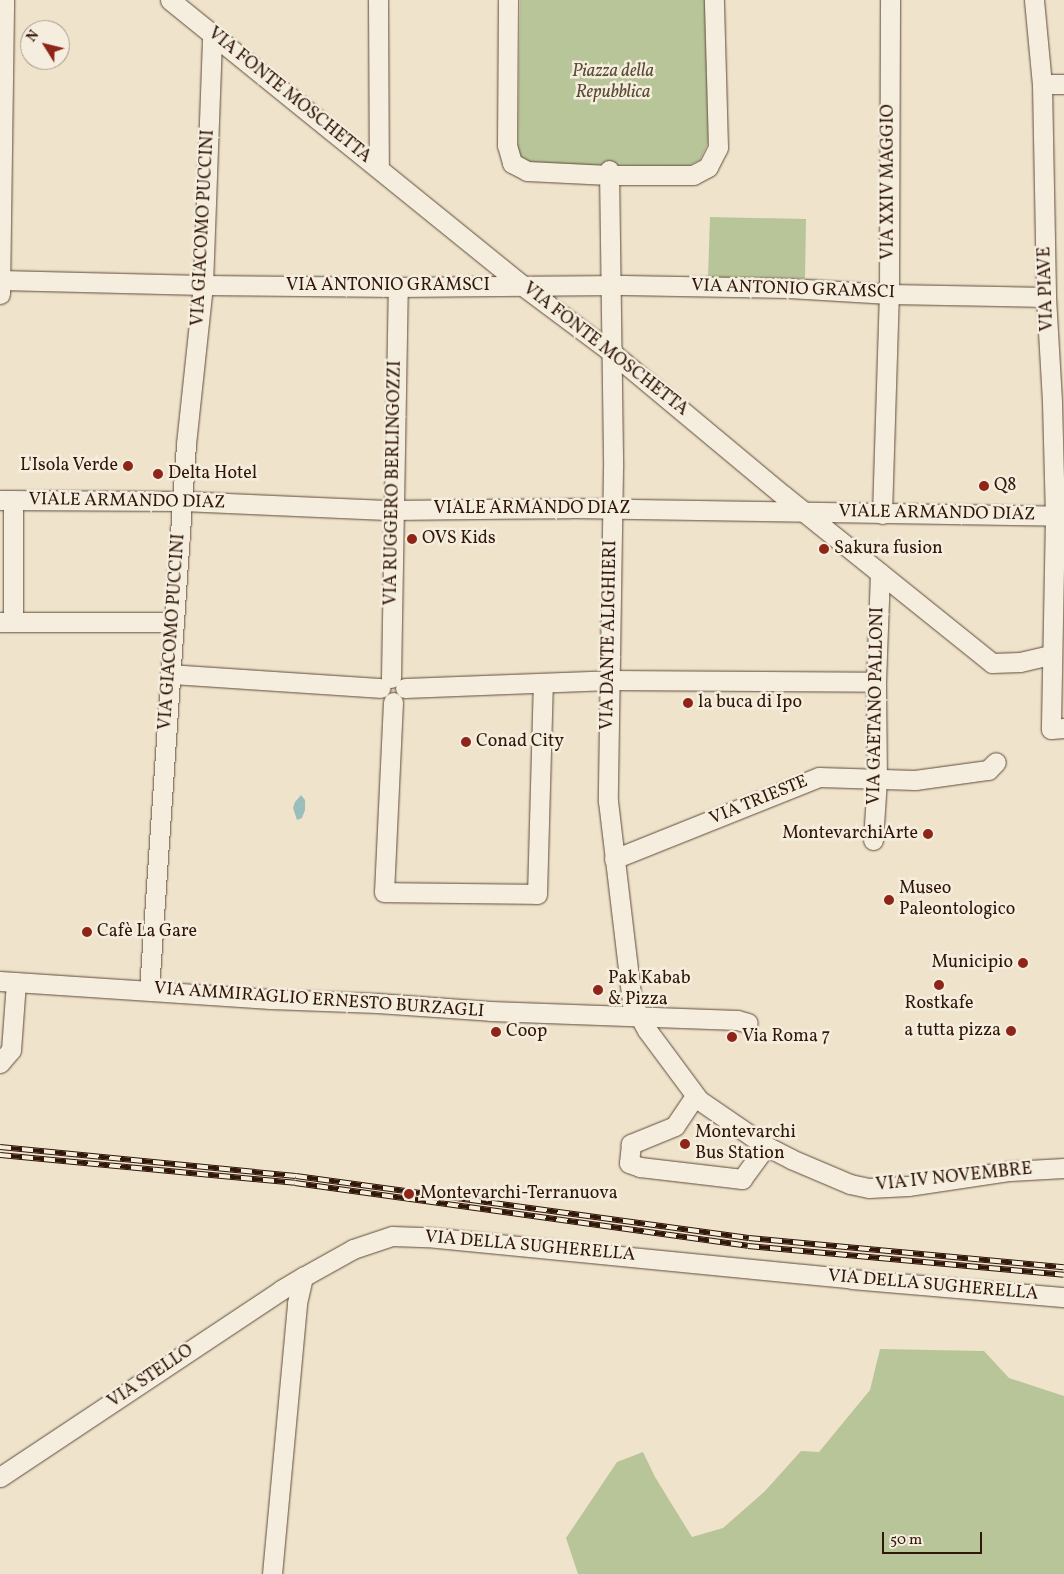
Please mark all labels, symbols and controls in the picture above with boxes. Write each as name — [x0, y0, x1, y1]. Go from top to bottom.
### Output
north arrow — [20, 20, 70, 70]
street label: VIA FONTE MOSCHETTA — [203, 23, 375, 169]
text: N — [23, 27, 44, 46]
park label: Piazza della Repubblica — [572, 62, 654, 104]
street label: VIA XXIV MAGGIO — [878, 104, 900, 260]
street label: VIA GIACOMO PUCCINI — [188, 129, 220, 327]
street label: VIA PIAVE — [1035, 246, 1059, 332]
street label: VIA ANTONIO GRAMSCI — [286, 275, 490, 297]
street label: VIA ANTONIO GRAMSCI — [691, 276, 895, 304]
street label: VIA FONTE MOSCHETTA — [518, 279, 692, 421]
street label: VIA RUGGERO BERLINGOZZI — [381, 360, 407, 606]
place label: L'Isola Verde — [20, 455, 118, 477]
marker: L'Isola Verde — [122, 460, 134, 472]
place label: Delta Hotel — [168, 463, 257, 485]
marker: Delta Hotel — [152, 468, 164, 480]
place label: Q8 — [994, 475, 1016, 497]
marker: Q8 — [978, 480, 990, 492]
street label: VIALE ARMANDO DIAZ — [28, 489, 226, 515]
street label: VIALE ARMANDO DIAZ — [433, 498, 631, 520]
street label: VIALE ARMANDO DIAZ — [838, 501, 1036, 527]
place label: OVS Kids — [422, 528, 496, 550]
street label: VIA GIACOMO PUCCINI — [155, 533, 191, 731]
marker: OVS Kids — [406, 533, 418, 545]
place label: Sakura fusion — [834, 538, 943, 560]
street label: VIA DANTE ALIGHIERI — [598, 540, 622, 730]
marker: Sakura fusion — [818, 543, 830, 555]
street label: VIA GAETANO PALLONI — [864, 607, 890, 805]
place label: la buca di Ipo — [698, 692, 802, 714]
marker: la buca di Ipo — [682, 697, 694, 709]
place label: Conad City — [476, 731, 564, 753]
marker: Conad City — [460, 736, 472, 748]
street label: VIA TRIESTE — [706, 771, 812, 831]
place label: MontevarchiArte — [782, 823, 918, 845]
marker: MontevarchiArte — [922, 828, 934, 840]
place label: Museo Paleontologico — [899, 879, 1015, 922]
marker: Museo Paleontologico — [883, 894, 895, 906]
place label: Cafè La Gare — [97, 921, 197, 943]
marker: Cafè La Gare — [81, 926, 93, 938]
place label: Municipio — [932, 952, 1013, 974]
marker: Municipio — [1017, 957, 1029, 969]
place label: Pak Kabab & Pizza — [608, 969, 691, 1012]
street label: VIA AMMIRAGLIO ERNESTO BURZAGLI — [153, 979, 485, 1023]
marker: Rostkafe — [933, 979, 945, 991]
marker: Pak Kabab & Pizza — [592, 984, 604, 996]
place label: Rostkafe — [904, 993, 974, 1015]
place label: a tutta pizza — [904, 1020, 1001, 1042]
place label: Coop — [506, 1021, 547, 1043]
marker: a tutta pizza — [1005, 1025, 1017, 1037]
marker: Coop — [490, 1026, 502, 1038]
place label: Via Roma 7 — [742, 1026, 830, 1048]
marker: Via Roma 7 — [726, 1031, 738, 1043]
place label: Montevarchi Bus Station — [695, 1123, 796, 1166]
marker: Montevarchi Bus Station — [679, 1138, 691, 1150]
street label: VIA IV NOVEMBRE — [874, 1159, 1034, 1197]
place label: Montevarchi-Terranuova — [420, 1183, 618, 1205]
marker: Montevarchi-Terranuova — [402, 1187, 416, 1201]
street label: VIA DELLA SUGHERELLA — [424, 1227, 636, 1267]
street label: VIA DELLA SUGHERELLA — [827, 1266, 1039, 1306]
street label: VIA STELLO — [104, 1341, 198, 1413]
scale bar — [884, 1522, 984, 1554]
text: 50 m — [890, 1530, 922, 1551]

